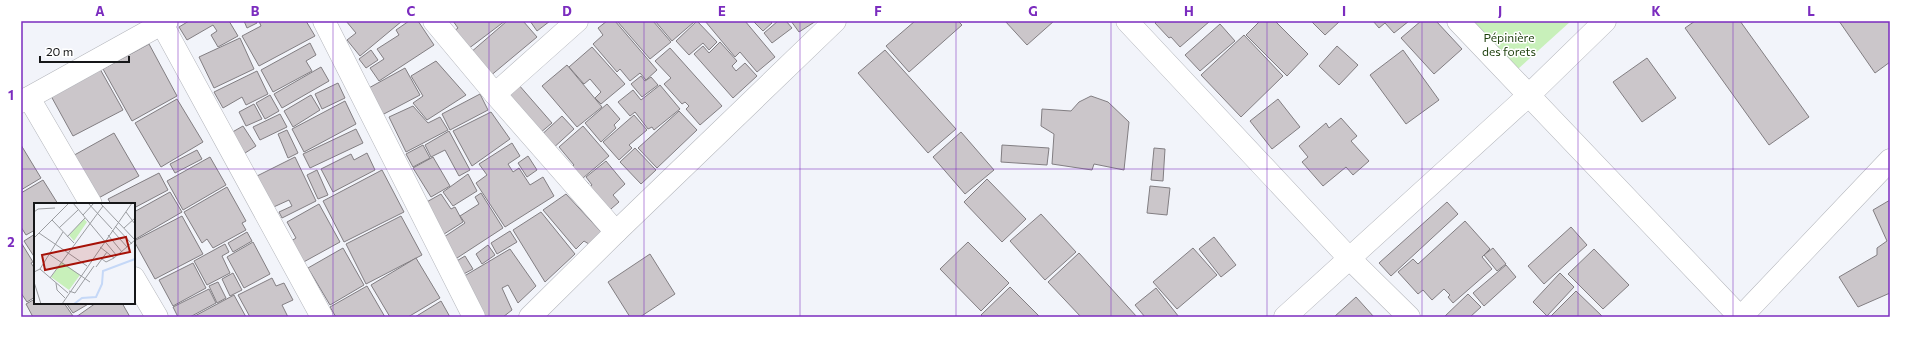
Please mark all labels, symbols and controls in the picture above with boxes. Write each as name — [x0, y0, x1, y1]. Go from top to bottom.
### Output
text: A — [95, 3, 105, 19]
text: B — [251, 3, 260, 19]
text: C — [407, 3, 416, 19]
text: D — [562, 3, 572, 19]
text: E — [718, 3, 726, 19]
text: F — [874, 3, 882, 19]
text: G — [1028, 3, 1038, 19]
text: H — [1184, 3, 1194, 19]
text: I — [1342, 3, 1346, 19]
text: J — [1498, 3, 1502, 19]
text: K — [1651, 3, 1661, 19]
text: L — [1807, 3, 1815, 19]
park label: Pépinière des forets — [1482, 30, 1536, 58]
scale bar — [40, 38, 129, 64]
text: 20 m — [46, 44, 73, 58]
text: 1 — [8, 87, 14, 103]
inset map — [34, 203, 135, 304]
text: 2 — [7, 234, 15, 250]

